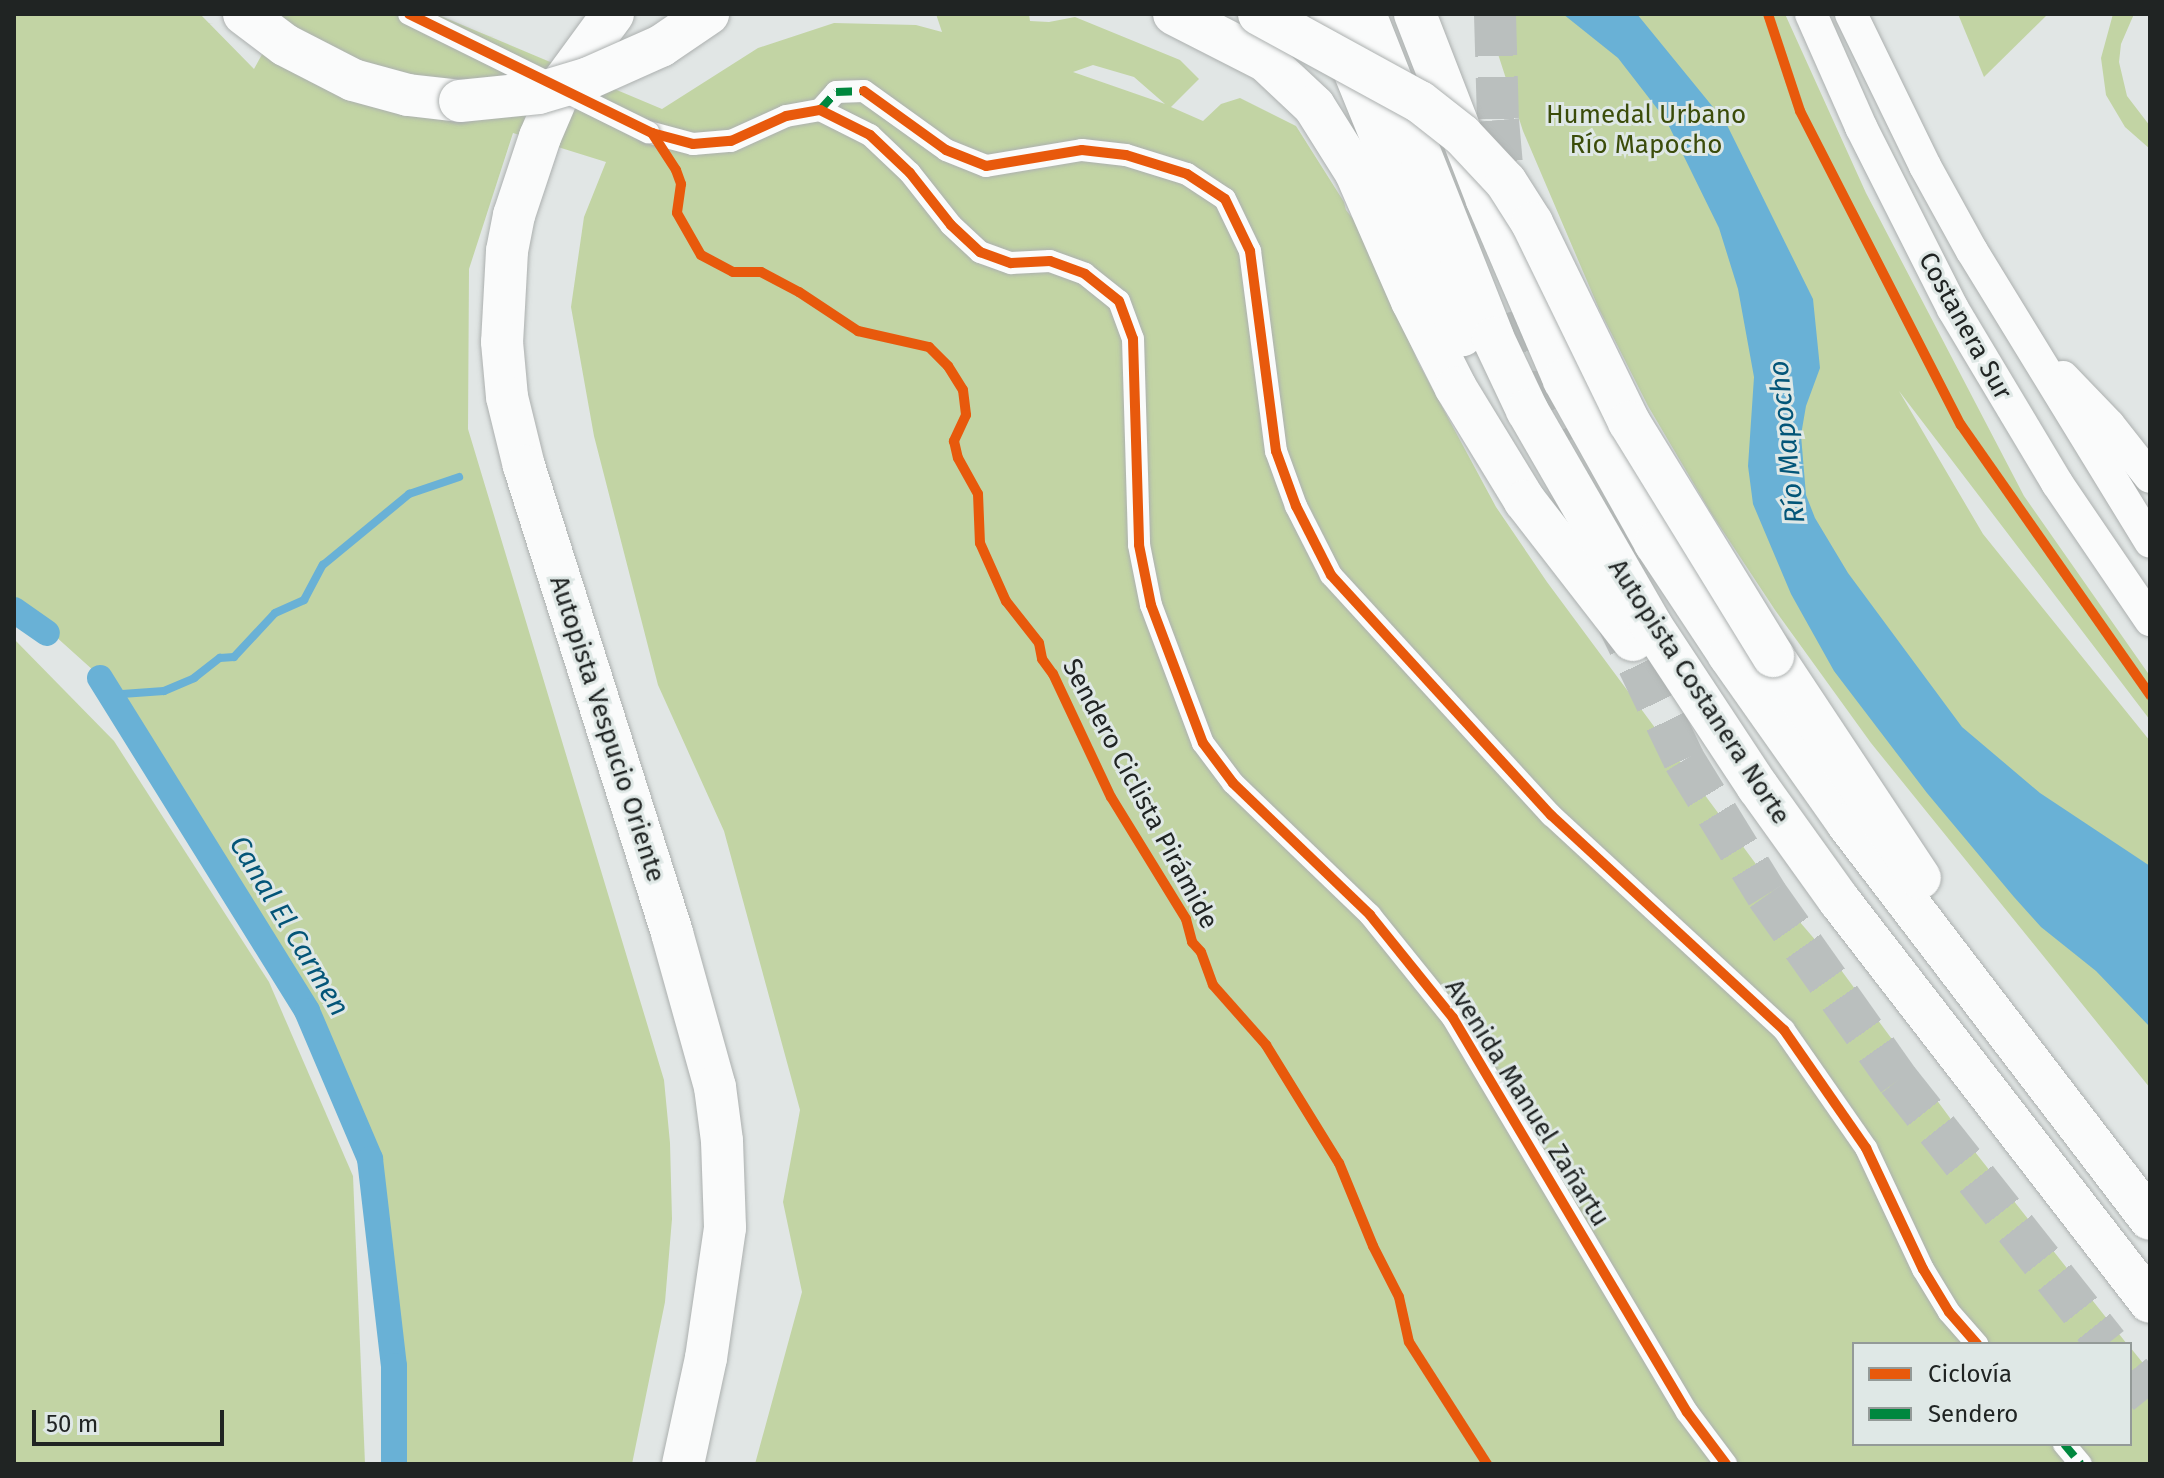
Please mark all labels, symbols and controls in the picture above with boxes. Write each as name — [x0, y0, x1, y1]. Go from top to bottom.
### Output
park label: Humedal Urbano Río Mapocho — [1546, 99, 1746, 160]
street label: Costanera Sur — [1912, 247, 2018, 405]
water label: Río Mapocho — [1762, 359, 1812, 525]
street label: Autopista Costanera Norte — [1602, 554, 1796, 830]
street label: Autopista Vespucio Oriente — [543, 572, 671, 886]
street label: Sendero Ciclista Pirámide — [1055, 654, 1225, 934]
water label: Canal El Carmen — [222, 830, 356, 1022]
street label: Avenida Manuel Zañartu — [1438, 974, 1616, 1232]
legend — [1852, 1342, 2132, 1446]
text: Ciclovía — [1928, 1360, 2012, 1388]
scale bar — [36, 1394, 228, 1444]
text: Sendero — [1928, 1400, 2018, 1428]
text: 50 m — [46, 1410, 98, 1438]

